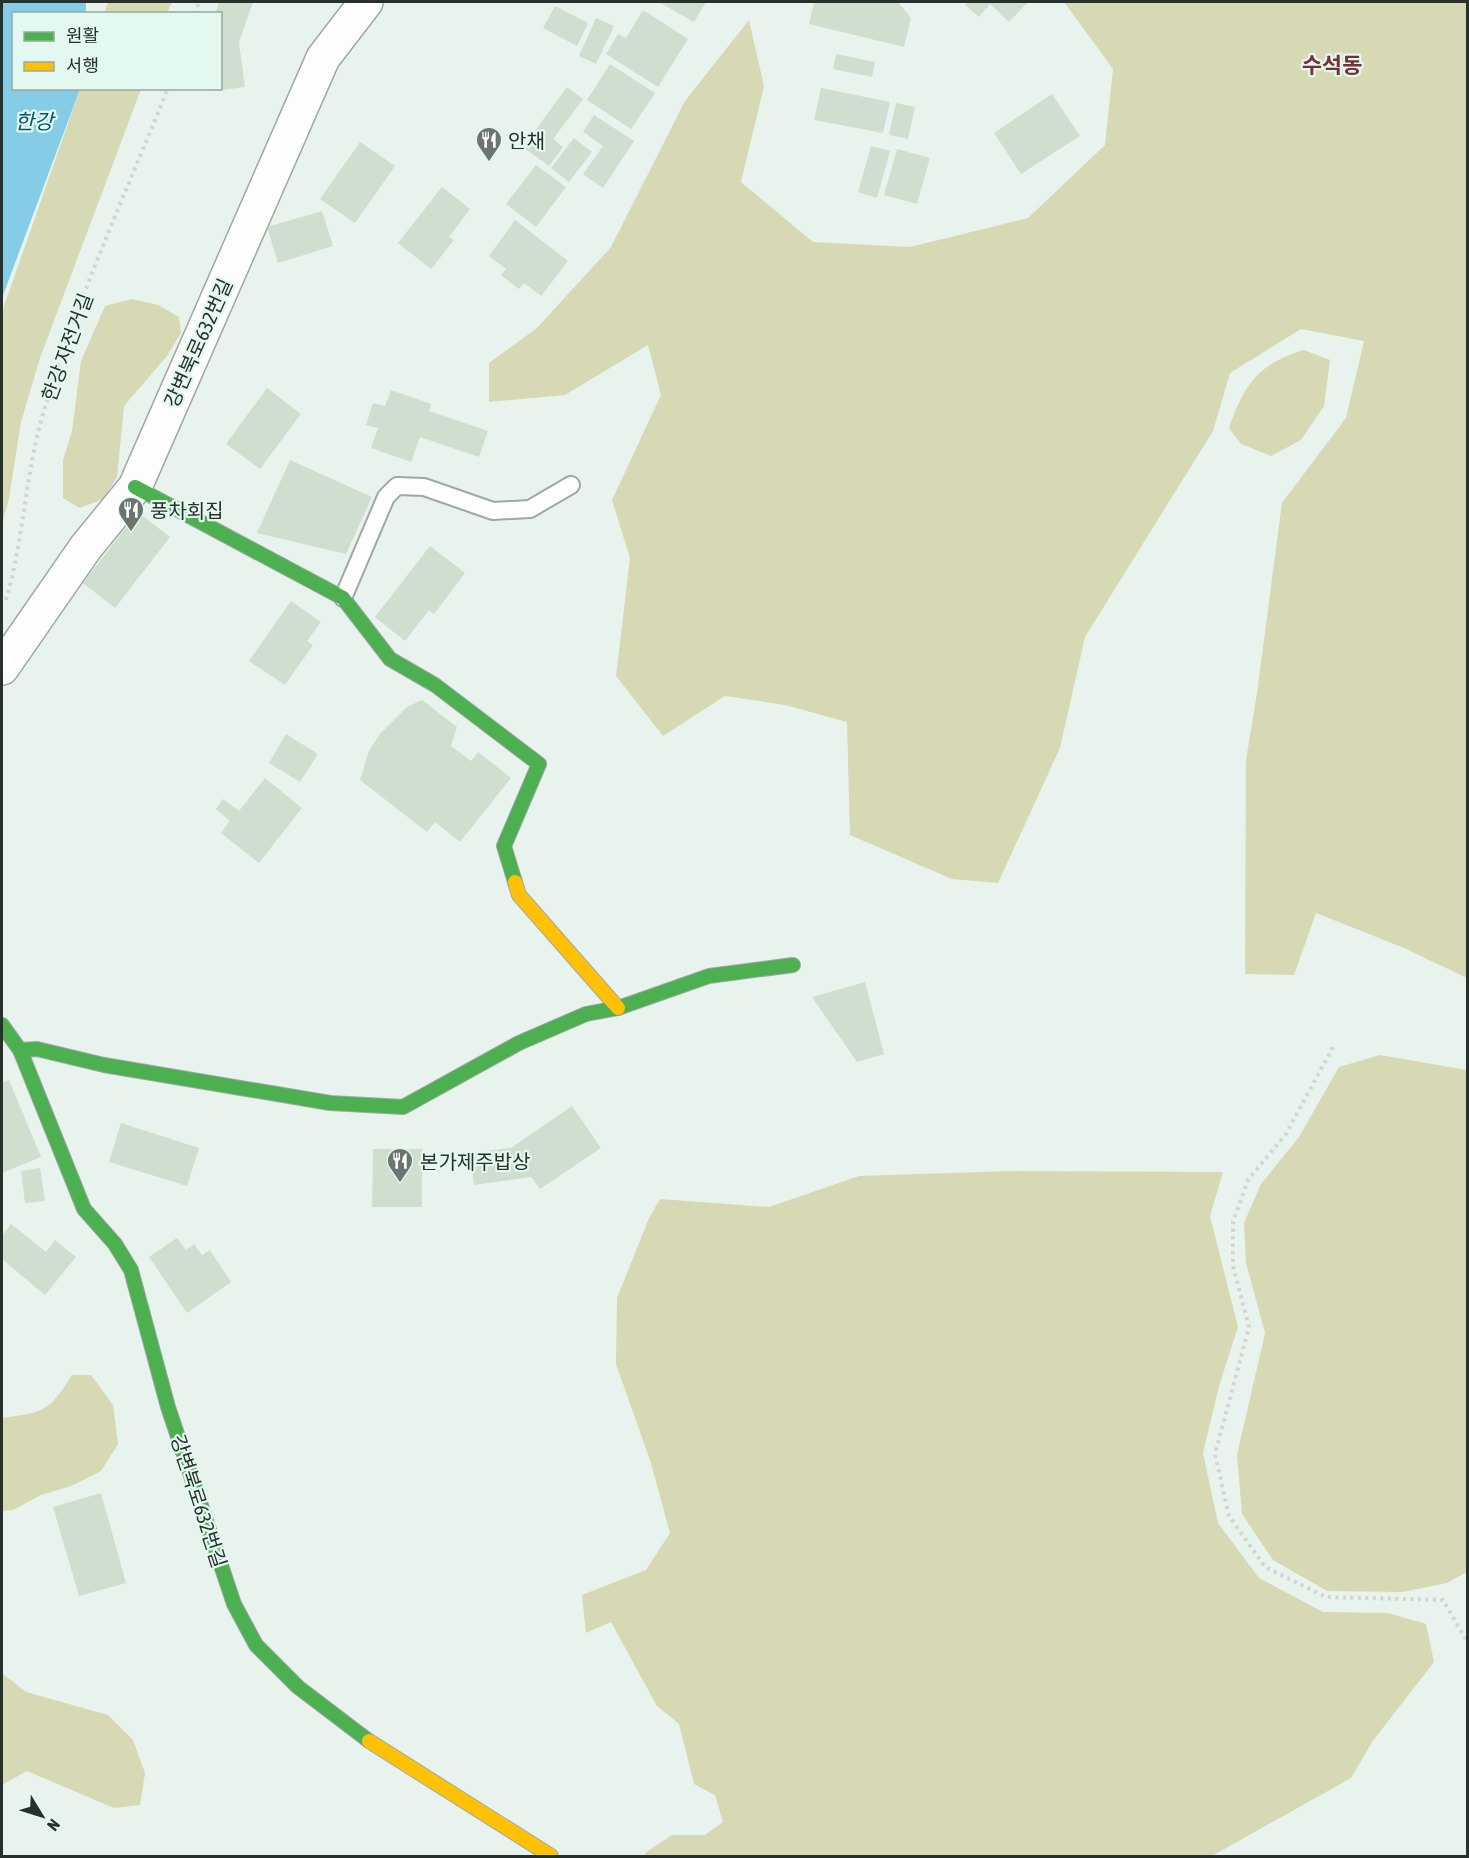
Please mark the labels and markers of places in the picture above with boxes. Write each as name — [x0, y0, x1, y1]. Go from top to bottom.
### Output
restaurant icon: 안채 — [474, 125, 504, 163]
place label: 안채 — [508, 129, 545, 152]
restaurant icon: 풍차회집 — [116, 495, 146, 533]
place label: 풍차회집 — [150, 499, 224, 522]
restaurant icon: 본가제주밥상 — [385, 1146, 415, 1184]
place label: 본가제주밥상 — [420, 1150, 530, 1173]

